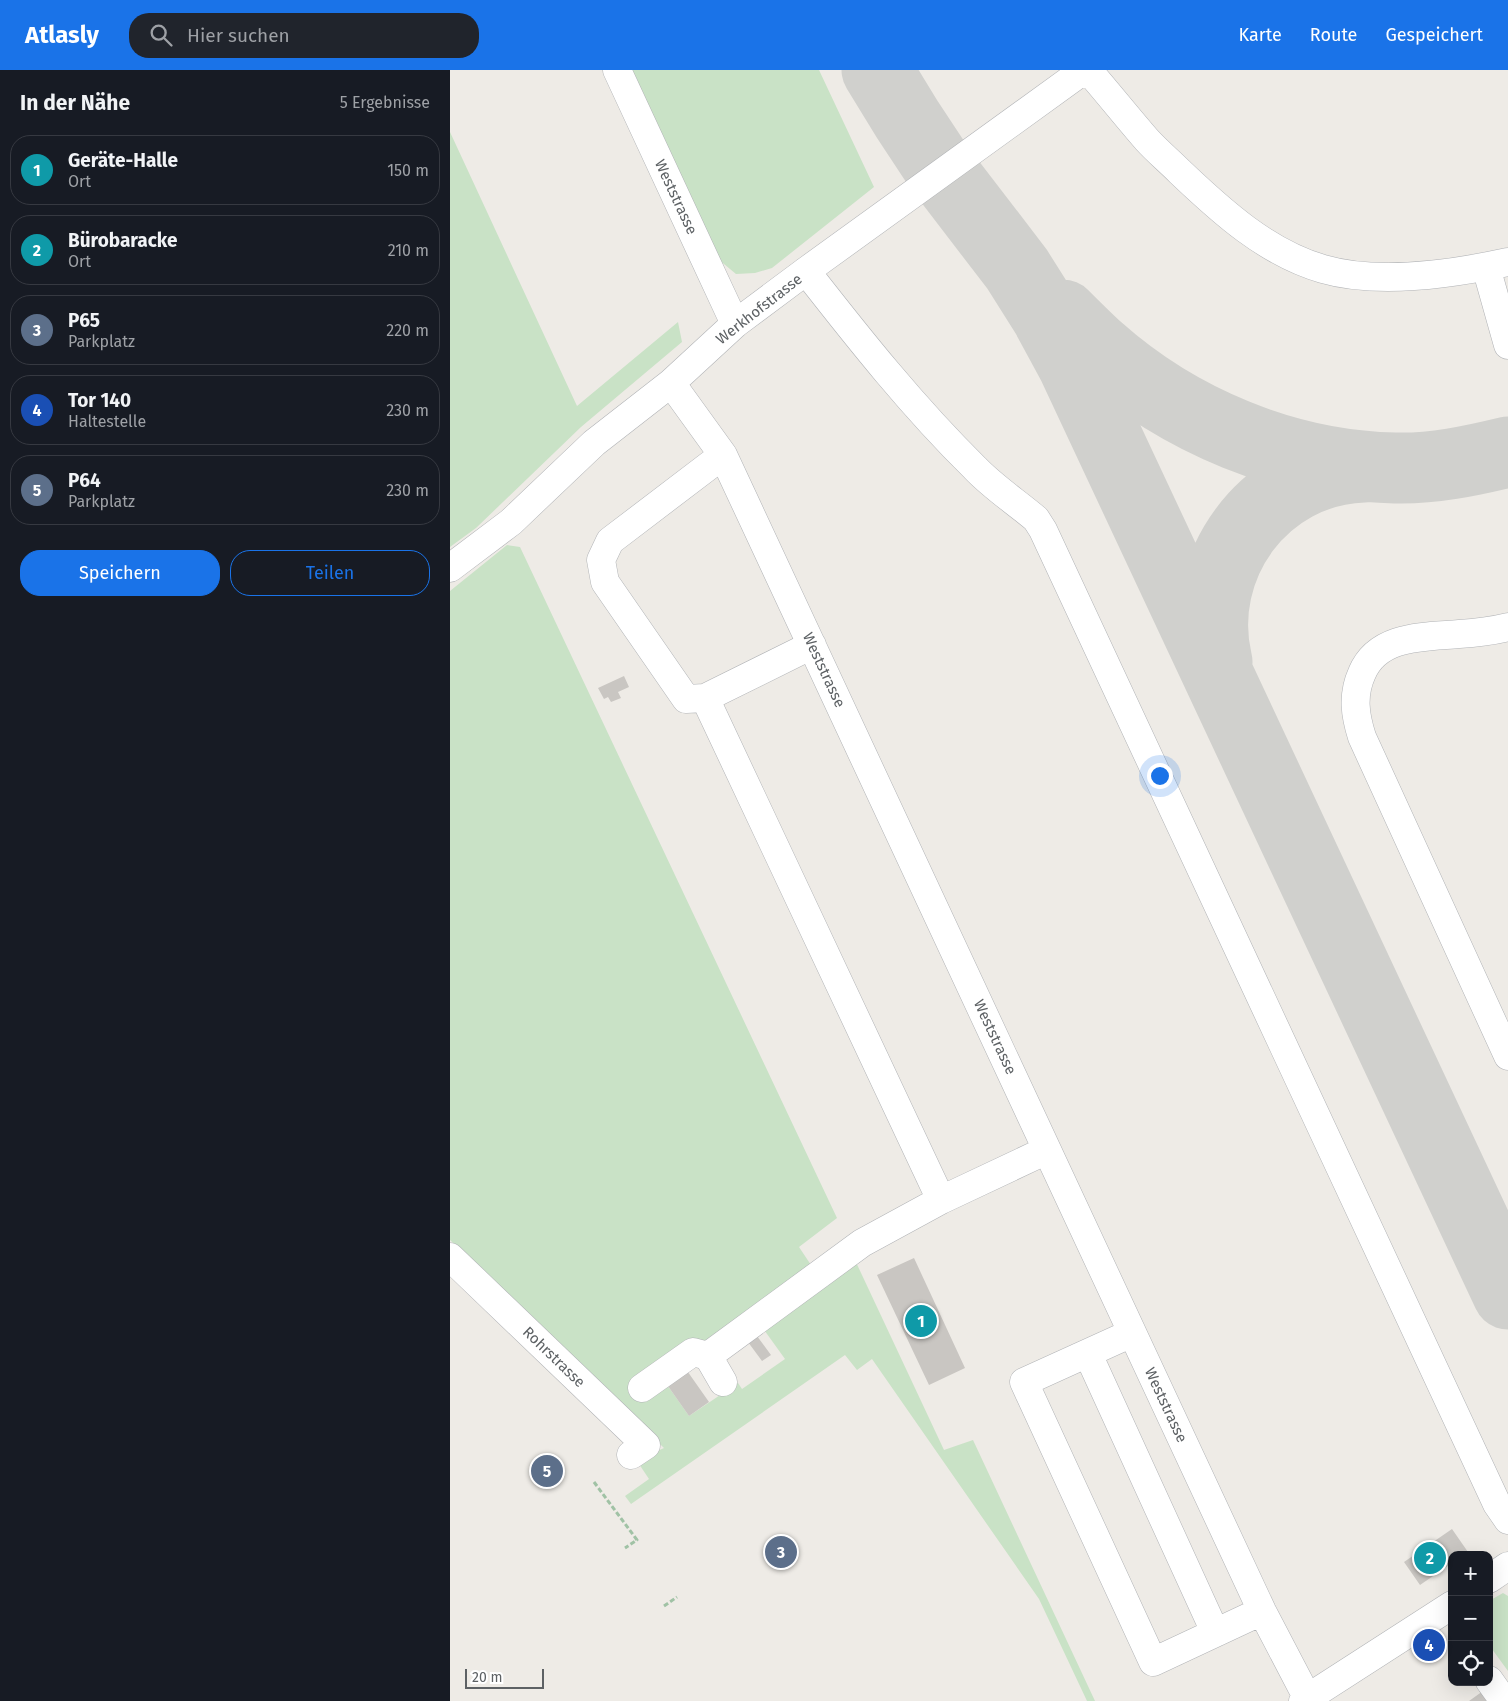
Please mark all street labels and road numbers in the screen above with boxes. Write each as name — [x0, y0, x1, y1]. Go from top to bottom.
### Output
street label: Weststrasse — [651, 157, 701, 237]
street label: Werkhofstrasse — [712, 270, 806, 348]
street label: Weststrasse — [799, 630, 849, 710]
street label: Weststrasse — [970, 997, 1020, 1077]
street label: Rohrstrasse — [519, 1323, 589, 1391]
street label: Weststrasse — [1141, 1365, 1191, 1445]

